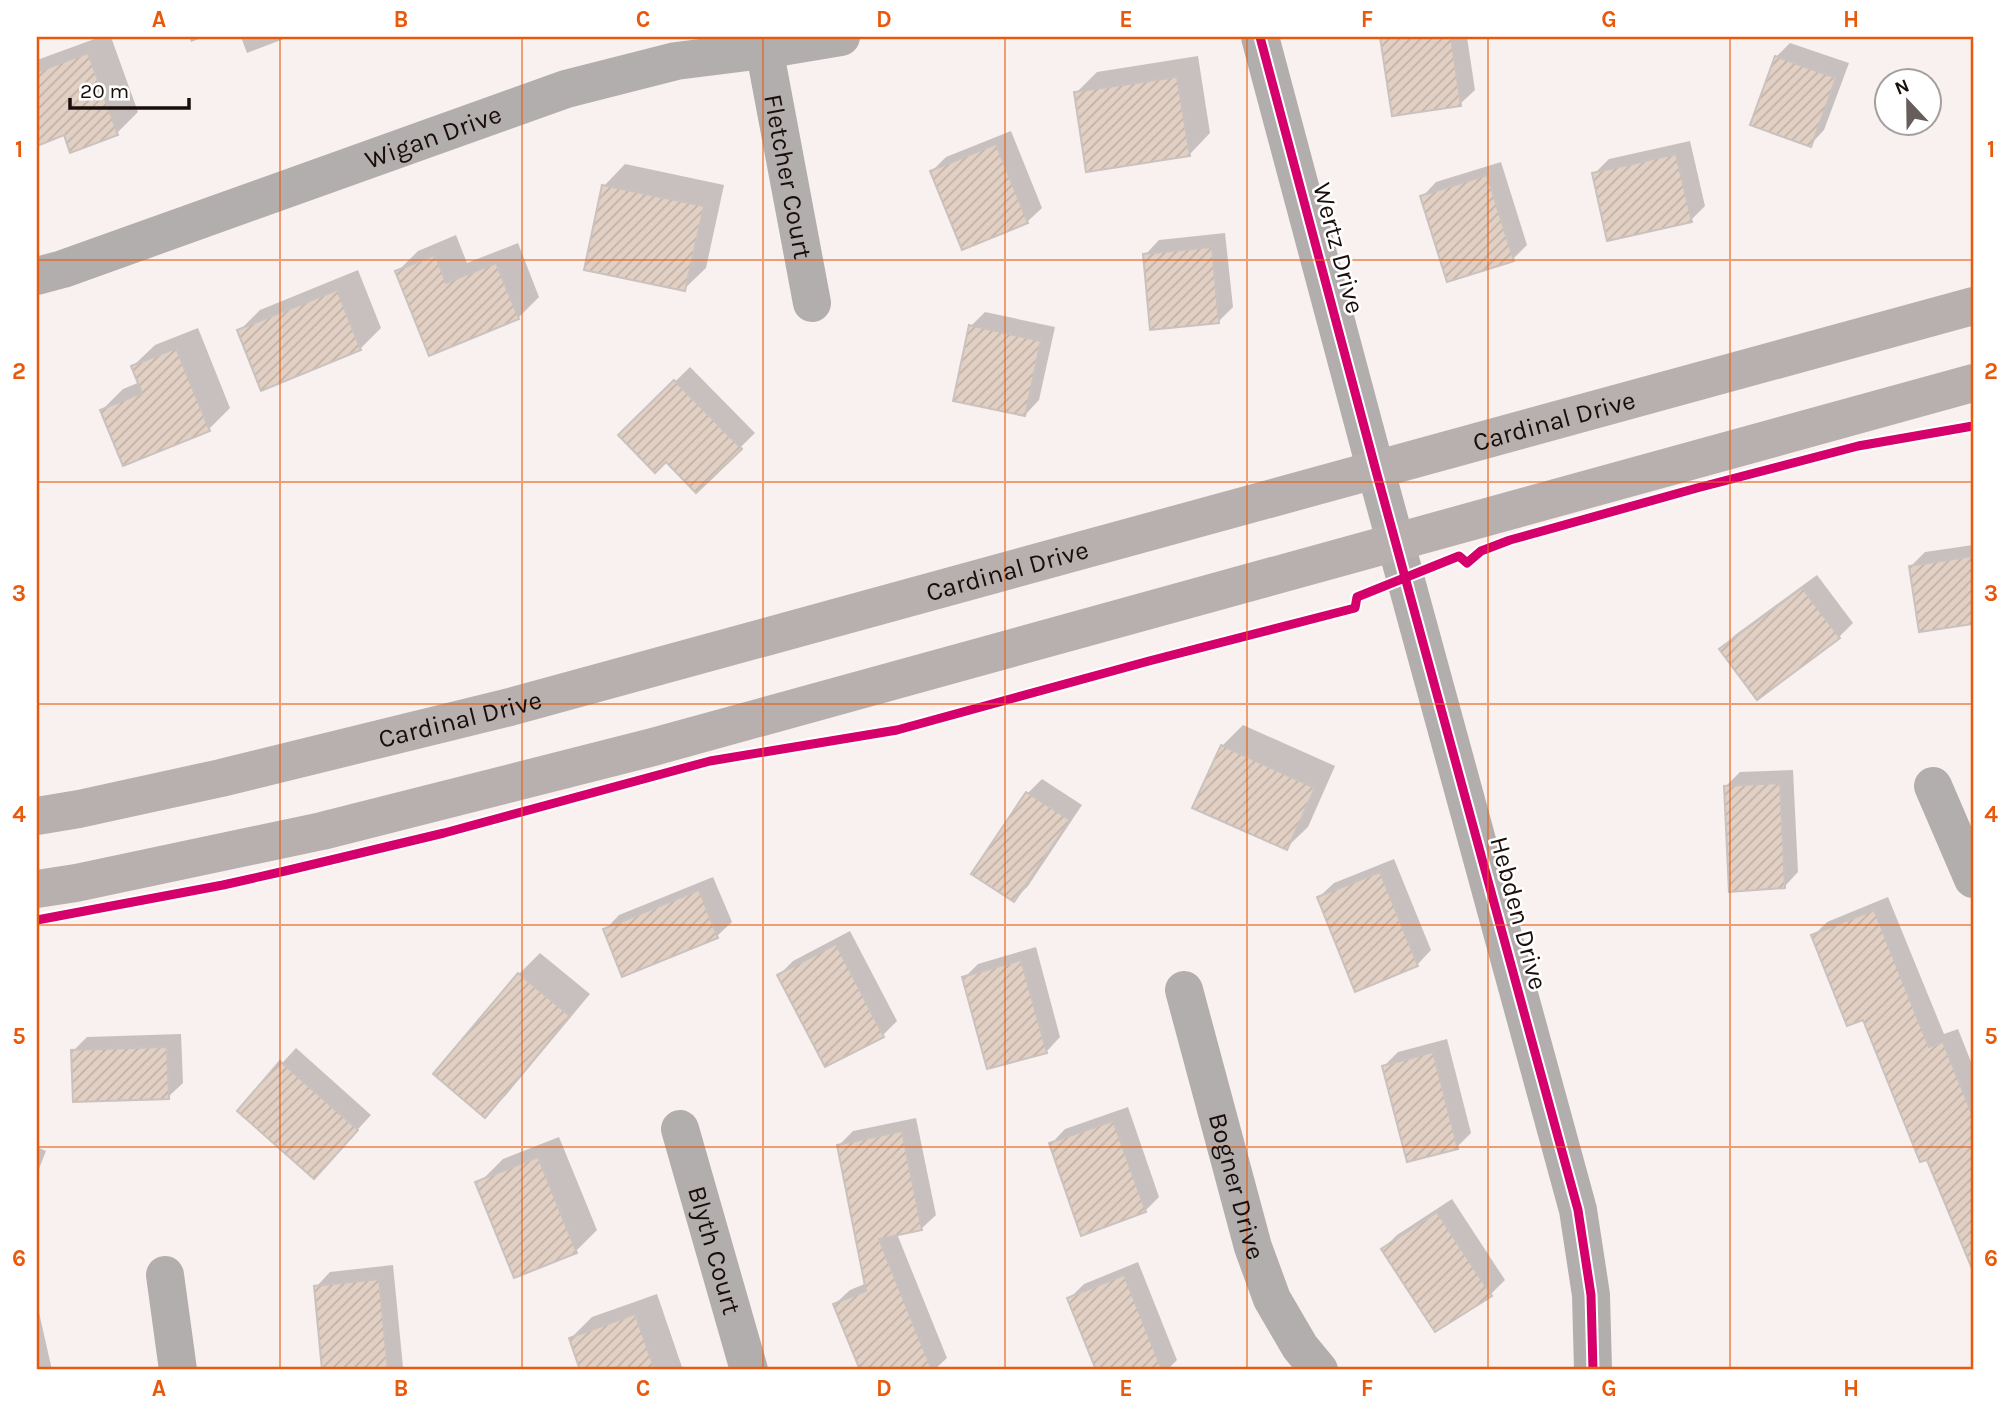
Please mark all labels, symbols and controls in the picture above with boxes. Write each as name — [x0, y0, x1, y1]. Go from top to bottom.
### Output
text: A — [152, 6, 166, 33]
text: B — [394, 6, 408, 33]
text: C — [636, 6, 650, 33]
text: D — [876, 6, 892, 33]
text: E — [1119, 6, 1133, 33]
text: F — [1361, 6, 1373, 33]
text: G — [1601, 6, 1617, 33]
text: H — [1843, 6, 1859, 33]
scale bar — [70, 66, 189, 110]
north arrow — [1874, 66, 1944, 136]
text: N — [1892, 74, 1912, 100]
text: 20 m — [80, 79, 129, 103]
street label: Fletcher Court — [757, 92, 818, 262]
street label: Wigan Drive — [361, 98, 506, 176]
text: 1 — [15, 136, 23, 163]
text: 1 — [1987, 136, 1995, 163]
street label: Wertz Drive — [1306, 179, 1371, 317]
text: 2 — [12, 358, 26, 385]
text: 2 — [1984, 358, 1998, 385]
street label: Cardinal Drive — [1469, 384, 1639, 458]
street label: Cardinal Drive — [923, 534, 1092, 608]
text: 3 — [12, 580, 26, 607]
text: 3 — [1984, 580, 1998, 607]
street label: Cardinal Drive — [375, 684, 545, 755]
text: 4 — [12, 801, 26, 828]
text: 4 — [1984, 801, 1998, 828]
street label: Hebden Drive — [1483, 833, 1554, 993]
text: 5 — [12, 1023, 26, 1050]
text: 5 — [1984, 1023, 1998, 1050]
street label: Bogner Drive — [1202, 1109, 1271, 1264]
street label: Blyth Court — [681, 1182, 747, 1318]
text: 6 — [12, 1245, 26, 1272]
text: 6 — [1984, 1245, 1998, 1272]
text: A — [152, 1375, 166, 1402]
text: B — [394, 1375, 408, 1402]
text: C — [636, 1375, 650, 1402]
text: D — [876, 1375, 892, 1402]
text: E — [1119, 1375, 1133, 1402]
text: F — [1361, 1375, 1373, 1402]
text: G — [1601, 1375, 1617, 1402]
text: H — [1843, 1375, 1859, 1402]

